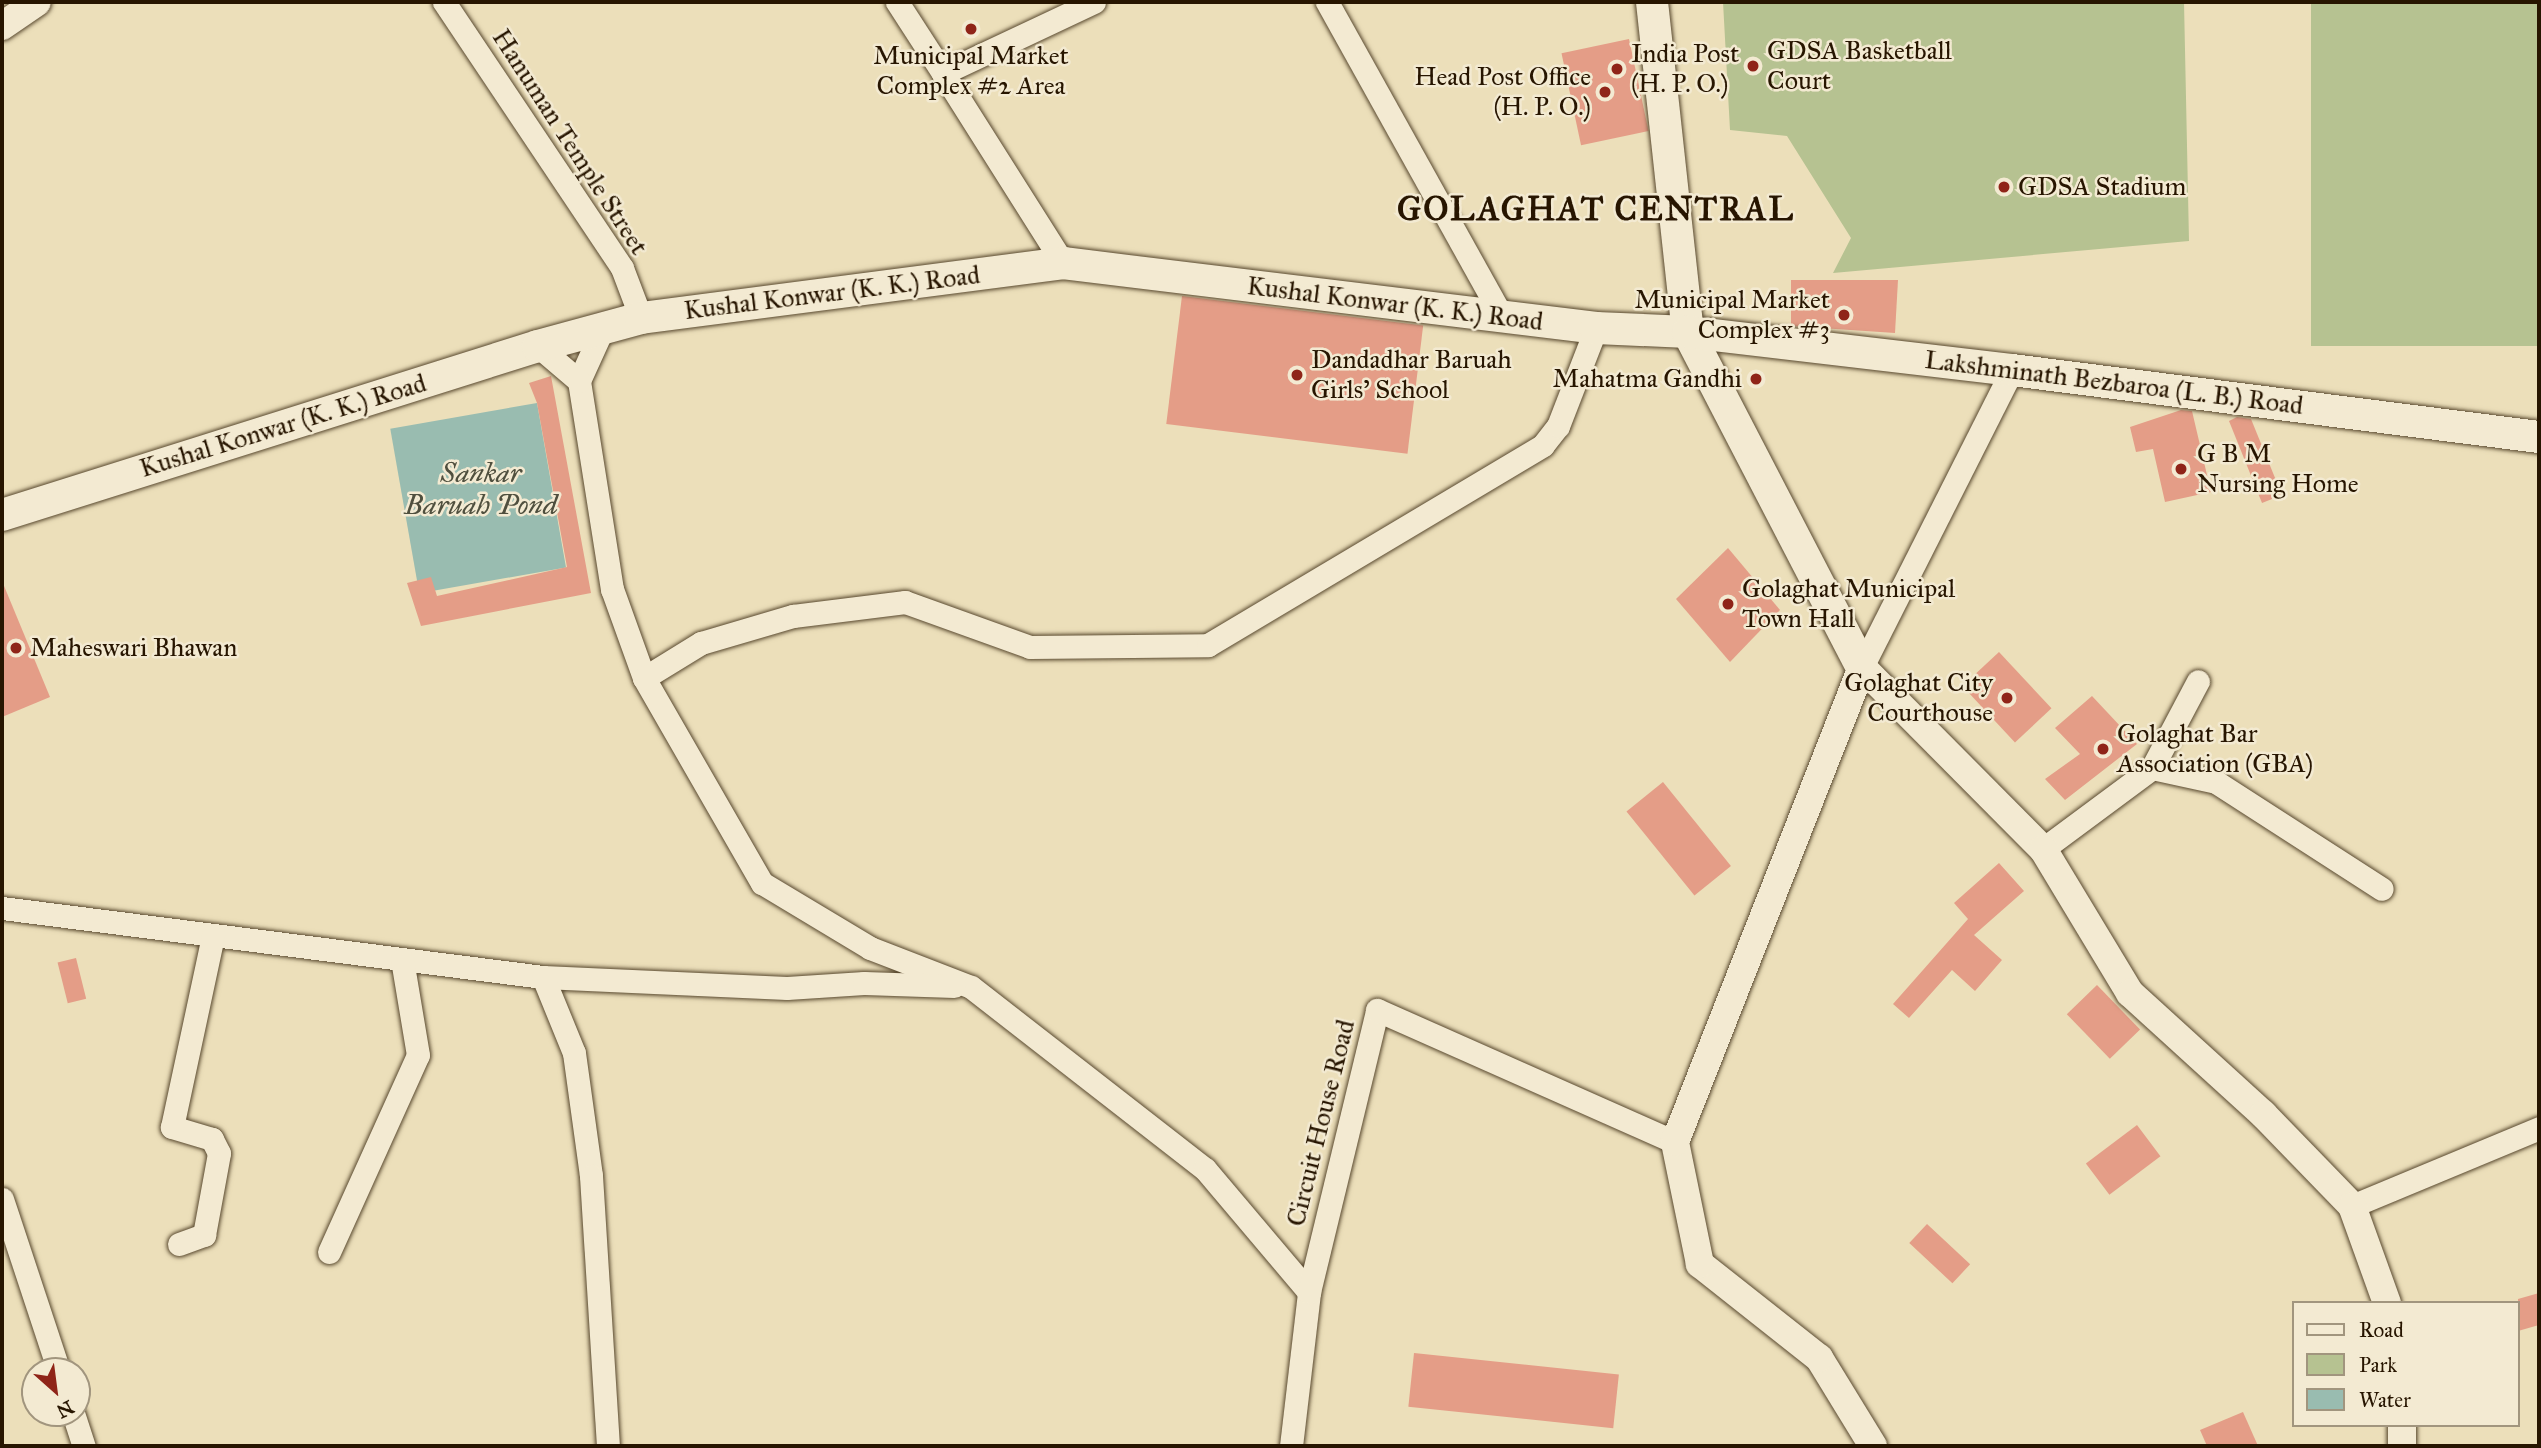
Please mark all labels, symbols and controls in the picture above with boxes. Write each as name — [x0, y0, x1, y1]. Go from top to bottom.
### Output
marker: Municipal Market Complex #2 Area — [963, 21, 979, 37]
street label: Hanuman Temple Street — [485, 23, 655, 261]
place label: GDSA Basketball Court — [1767, 35, 1952, 96]
place label: India Post (H. P. O.) — [1631, 38, 1739, 100]
place label: Municipal Market Complex #2 Area — [873, 40, 1069, 102]
marker: GDSA Basketball Court — [1745, 58, 1761, 74]
place label: Head Post Office (H. P. O.) — [1414, 61, 1591, 122]
marker: India Post (H. P. O.) — [1609, 61, 1625, 77]
marker: Head Post Office (H. P. O.) — [1597, 84, 1613, 100]
place label: GDSA Stadium — [2018, 171, 2186, 203]
marker: GDSA Stadium — [1996, 179, 2012, 195]
district label: GOLAGHAT CENTRAL — [1399, 190, 1793, 230]
street label: Kushal Konwar (K. K.) Road — [682, 259, 982, 327]
street label: Kushal Konwar (K. K.) Road — [1245, 270, 1545, 338]
place label: Municipal Market Complex #3 — [1635, 284, 1830, 346]
marker: Municipal Market Complex #3 — [1836, 307, 1852, 323]
place label: Dandadhar Baruah Girls' School — [1311, 344, 1512, 406]
street label: Lakshminath Bezbaroa (L. B.) Road — [1923, 344, 2305, 422]
place label: Mahatma Gandhi — [1552, 363, 1742, 395]
marker: Dandadhar Baruah Girls' School — [1289, 367, 1305, 383]
street label: Kushal Konwar (K. K.) Road — [136, 368, 430, 484]
marker: Mahatma Gandhi — [1748, 371, 1764, 387]
place label: G B M Nursing Home — [2197, 438, 2359, 500]
water label: Sankar Baruah Pond — [404, 456, 558, 522]
marker: G B M Nursing Home — [2171, 459, 2191, 479]
place label: Golaghat Municipal Town Hall — [1742, 573, 1955, 634]
marker: Golaghat Municipal Town Hall — [1720, 596, 1736, 612]
place label: Maheswari Bhawan — [30, 632, 237, 664]
marker: Maheswari Bhawan — [8, 640, 24, 656]
place label: Golaghat City Courthouse — [1844, 667, 1993, 728]
marker: Golaghat City Courthouse — [1999, 690, 2015, 706]
place label: Golaghat Bar Association (GBA) — [2117, 718, 2313, 780]
marker: Golaghat Bar Association (GBA) — [2095, 741, 2111, 757]
street label: Circuit House Road — [1280, 1016, 1362, 1230]
legend — [2292, 1301, 2520, 1427]
text: Road — [2359, 1317, 2404, 1343]
text: Park — [2359, 1352, 2397, 1378]
north arrow — [21, 1357, 91, 1427]
text: Water — [2359, 1387, 2411, 1413]
text: N — [53, 1395, 78, 1423]

